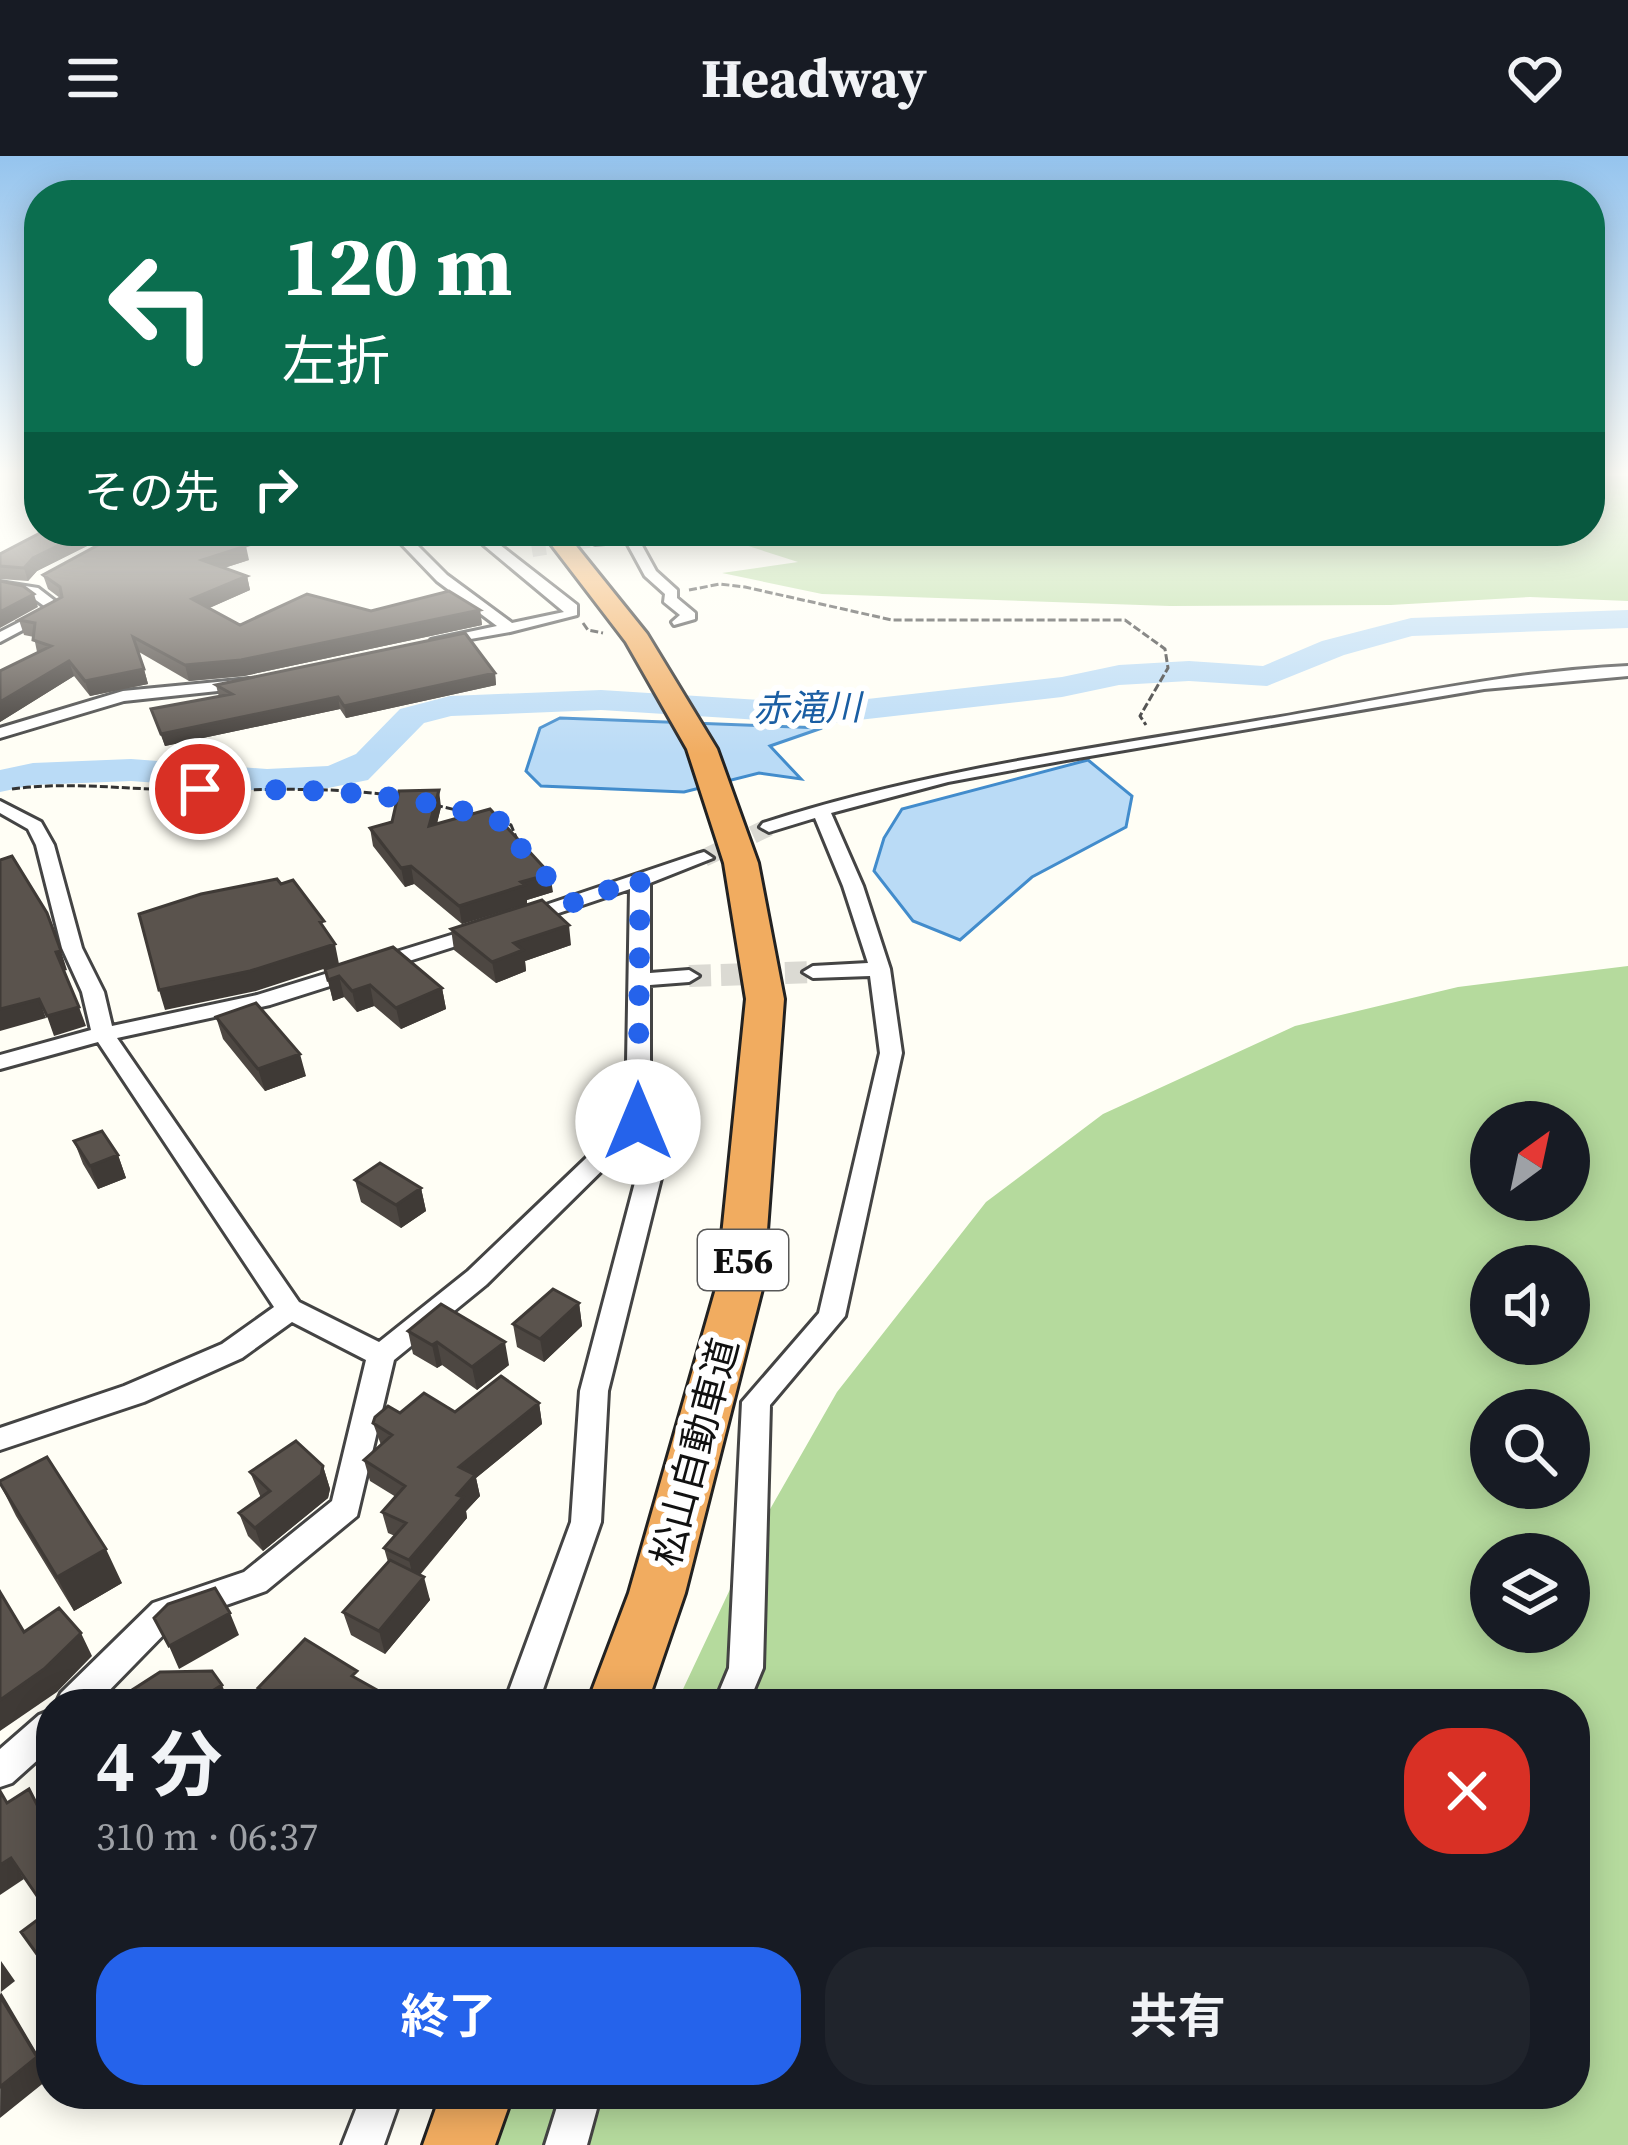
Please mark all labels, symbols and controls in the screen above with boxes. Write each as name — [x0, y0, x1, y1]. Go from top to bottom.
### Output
text: Headway — [701, 41, 927, 115]
icon: menu — [60, 45, 126, 111]
icon: heart — [1502, 45, 1568, 111]
text: 120 m — [282, 208, 513, 323]
icon: left — [84, 228, 240, 384]
text: 左折 — [282, 324, 390, 398]
icon: right — [243, 456, 309, 522]
text: その先 — [84, 461, 219, 523]
water label: 赤滝川 — [753, 682, 865, 733]
pin — [149, 738, 251, 840]
icon: arrive — [167, 756, 233, 822]
position arrow — [575, 1059, 701, 1185]
north arrow — [1470, 1101, 1590, 1221]
map controls — [1470, 1101, 1590, 1653]
road number: E56 — [698, 1230, 788, 1290]
button: sound — [1470, 1245, 1590, 1365]
street label: 松山自動車道 — [639, 1332, 751, 1572]
button: search — [1470, 1389, 1590, 1509]
button: layers — [1470, 1533, 1590, 1653]
text: 4 分 — [96, 1715, 222, 1814]
button: close — [1404, 1728, 1530, 1854]
text: 310 m · 06:37 — [96, 1810, 318, 1863]
button: 終了 — [96, 1947, 801, 2085]
button: 共有 — [825, 1947, 1530, 2085]

